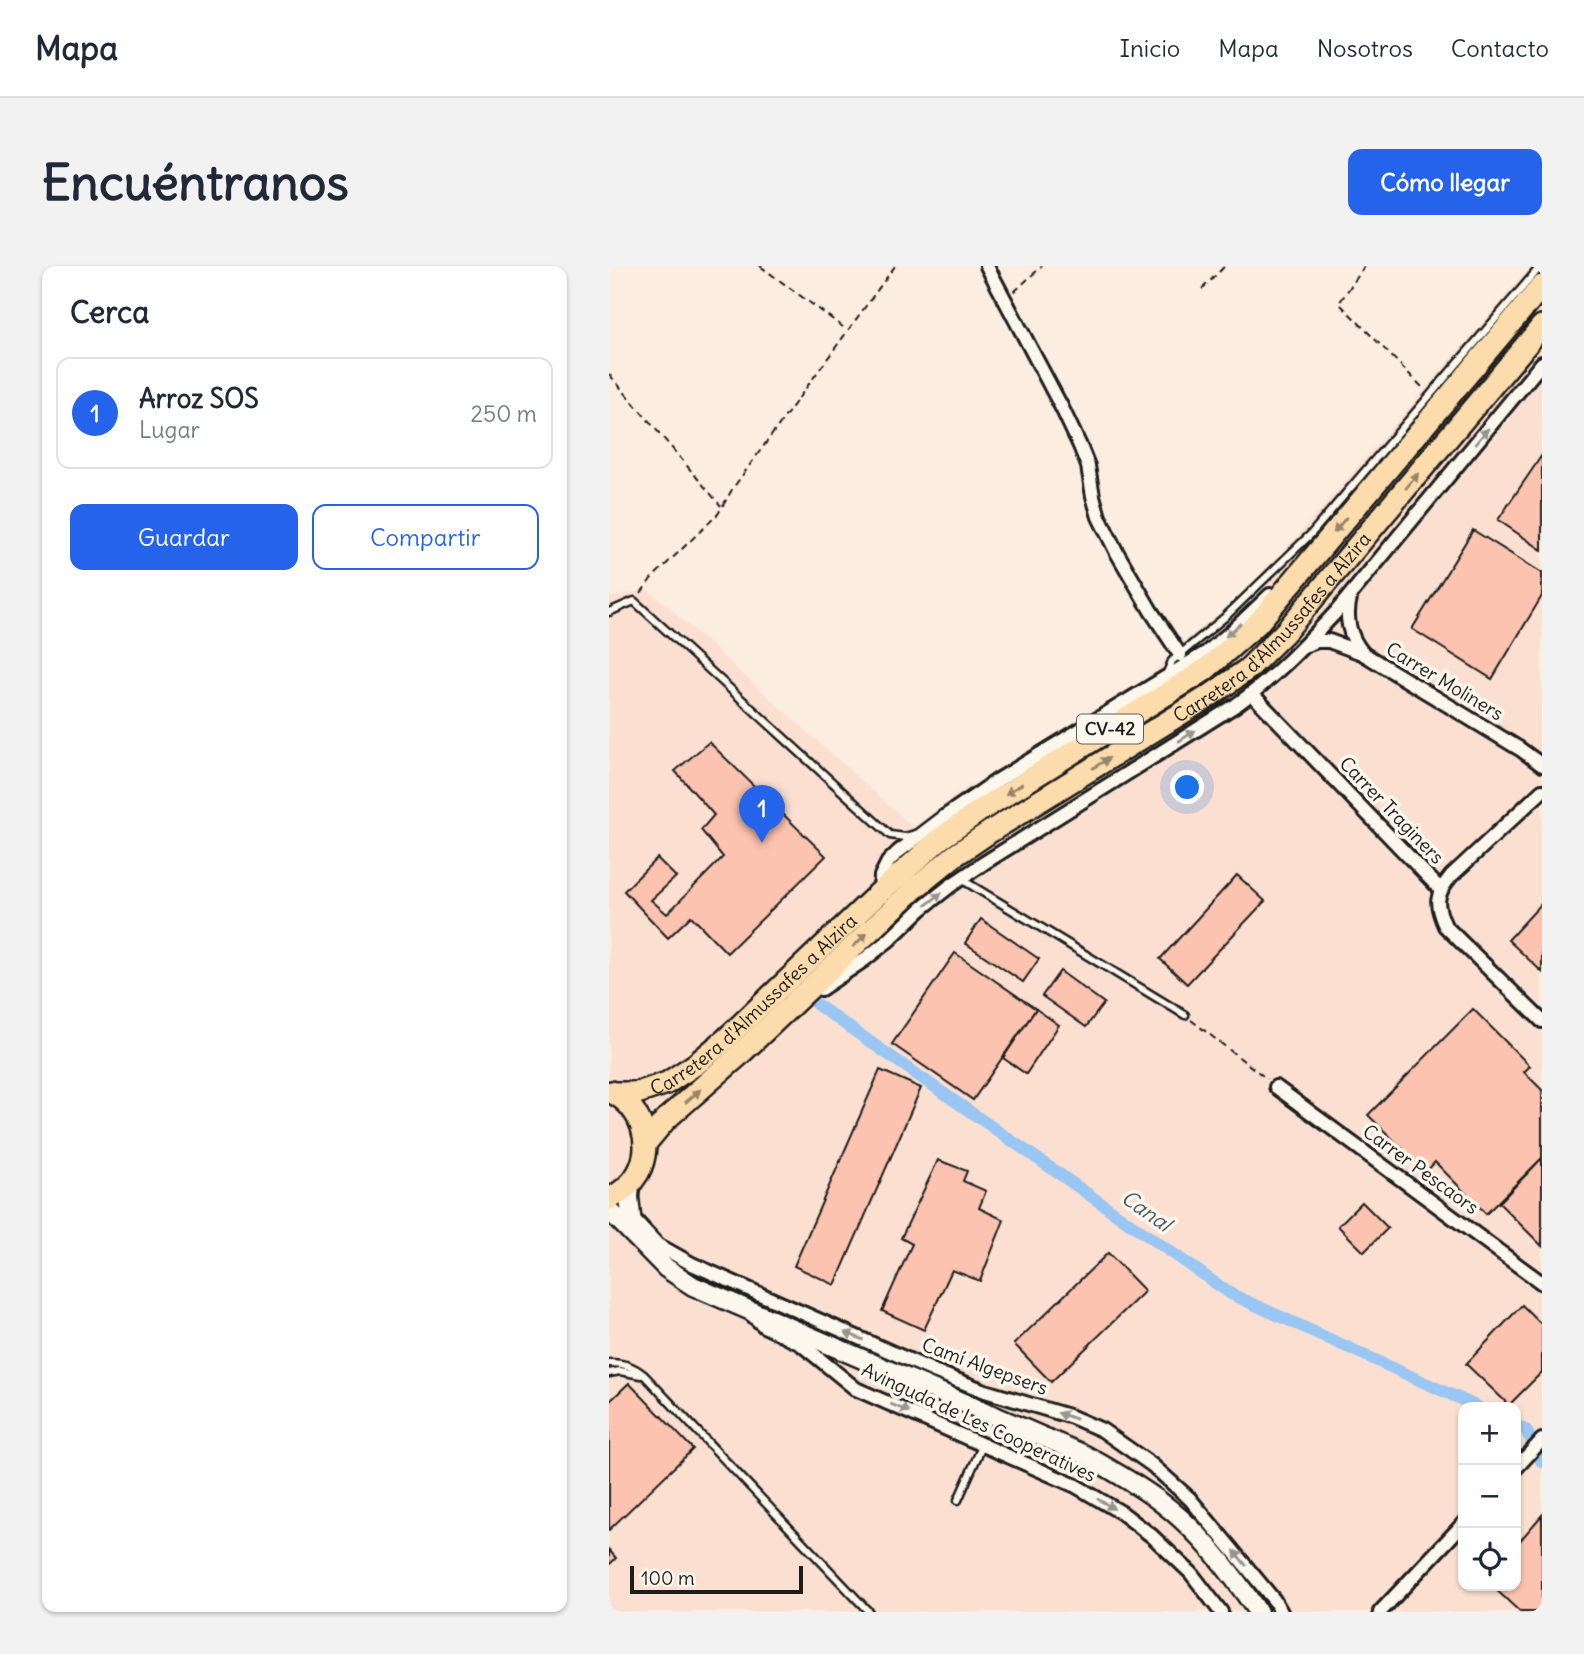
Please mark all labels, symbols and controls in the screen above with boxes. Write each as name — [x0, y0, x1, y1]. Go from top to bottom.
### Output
text: Mapa — [35, 27, 118, 69]
text: Inicio — [1120, 33, 1180, 63]
text: Mapa — [1218, 33, 1279, 63]
text: Nosotros — [1317, 33, 1413, 63]
text: Contacto — [1451, 33, 1549, 63]
button: Cómo llegar — [1348, 149, 1542, 215]
text: Encuéntranos — [42, 152, 349, 213]
text: Cerca — [70, 293, 149, 331]
text: Arroz SOS — [139, 382, 259, 415]
text: 1 — [90, 399, 100, 428]
text: 250 m — [470, 399, 537, 428]
text: Lugar — [139, 415, 200, 444]
one-way arrow — [1474, 427, 1489, 444]
one-way arrow — [1404, 473, 1419, 490]
button: Guardar — [70, 504, 298, 570]
button: Compartir — [312, 504, 539, 570]
one-way arrow — [1332, 516, 1348, 534]
street label: Carretera d'Almussafes a Alzira — [1168, 527, 1376, 728]
one-way arrow — [1225, 621, 1242, 637]
street label: Carrer Moliners — [1382, 637, 1508, 725]
road number: CV-42 — [1077, 714, 1143, 743]
one-way arrow — [1178, 730, 1197, 743]
street label: Carrer Traginers — [1335, 751, 1449, 869]
one-way arrow — [1092, 756, 1111, 769]
your location — [1170, 770, 1204, 804]
one-way arrow — [1005, 782, 1024, 795]
pin: 1 — [739, 785, 785, 843]
one-way arrow — [925, 891, 943, 906]
street label: Carretera d'Almussafes a Alzira — [647, 909, 862, 1100]
one-way arrow — [851, 932, 868, 949]
one-way arrow — [684, 1088, 701, 1104]
street label: Carrer Pescaors — [1358, 1119, 1484, 1219]
water label: Canal — [1116, 1184, 1179, 1239]
one-way arrow — [844, 1330, 864, 1342]
street label: Camí Algepsers — [919, 1332, 1051, 1400]
street label: Avinguda de Les Cooperatives — [858, 1357, 1100, 1487]
one-way arrow — [890, 1402, 910, 1414]
map controls — [1458, 1402, 1521, 1591]
button: + — [1458, 1402, 1521, 1465]
one-way arrow — [1056, 1410, 1077, 1420]
button: − — [1458, 1465, 1521, 1528]
one-way arrow — [1097, 1497, 1116, 1510]
button: locate — [1458, 1528, 1521, 1591]
one-way arrow — [1233, 1549, 1248, 1566]
scale bar — [630, 1563, 803, 1595]
text: 100 m — [641, 1566, 695, 1590]

